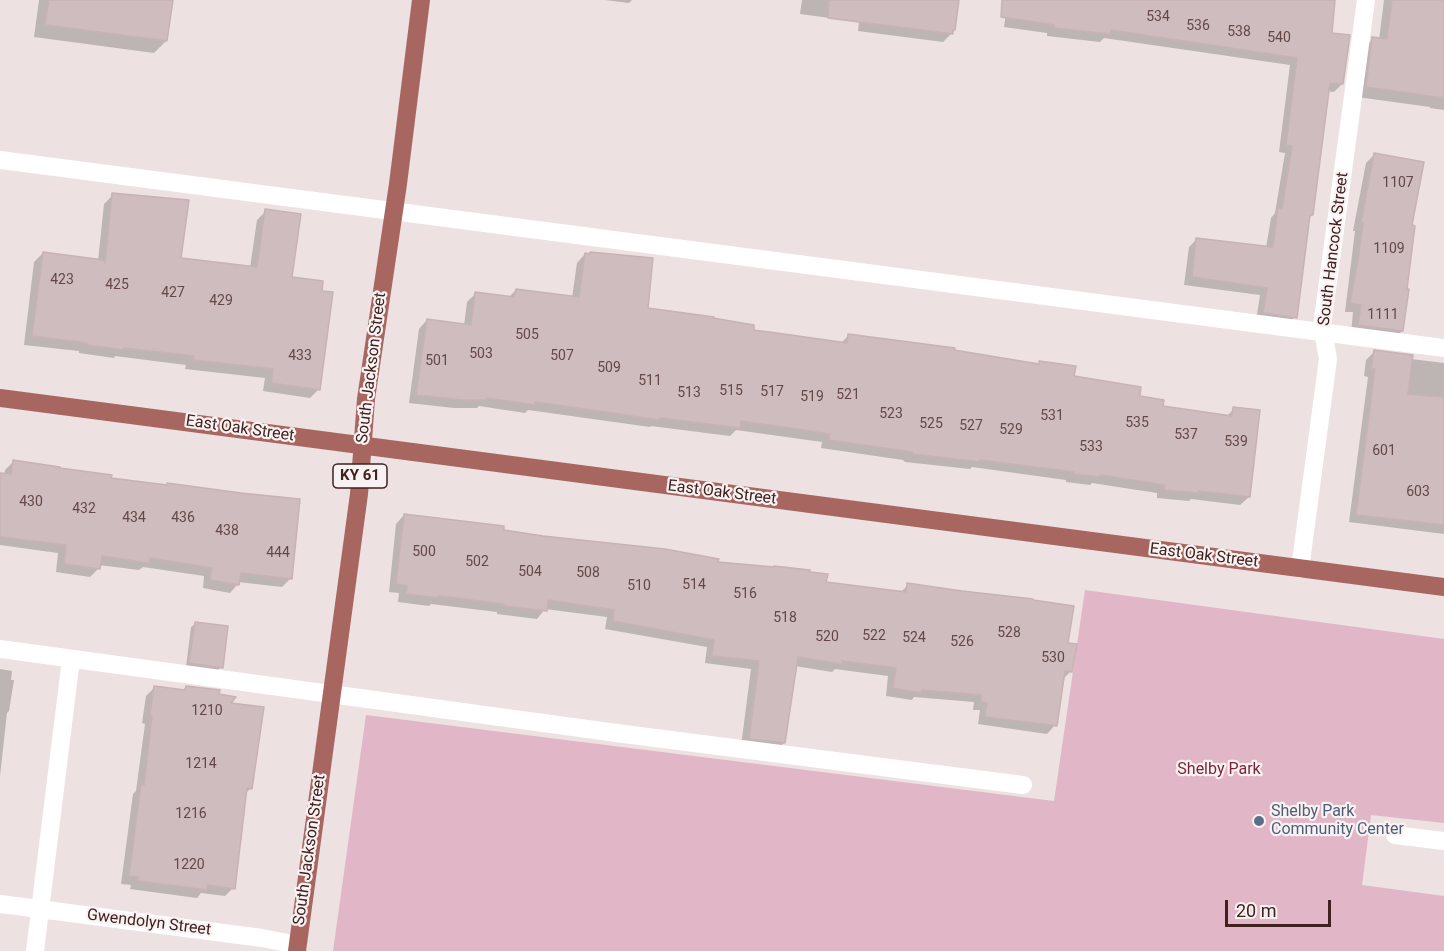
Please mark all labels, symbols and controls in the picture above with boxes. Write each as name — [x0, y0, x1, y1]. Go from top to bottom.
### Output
house number: 534 — [1146, 9, 1170, 25]
house number: 536 — [1186, 18, 1210, 34]
house number: 538 — [1227, 24, 1251, 40]
house number: 540 — [1267, 30, 1291, 46]
street label: South Hancock Street — [1315, 171, 1353, 327]
house number: 1107 — [1382, 175, 1414, 191]
house number: 1109 — [1373, 241, 1405, 257]
house number: 423 — [50, 272, 74, 288]
house number: 425 — [105, 277, 129, 293]
house number: 427 — [161, 285, 185, 301]
street label: South Jackson Street — [353, 291, 391, 445]
house number: 429 — [209, 293, 233, 309]
house number: 1111 — [1367, 307, 1399, 323]
house number: 505 — [515, 327, 539, 343]
house number: 503 — [469, 346, 493, 362]
house number: 433 — [288, 348, 312, 364]
house number: 507 — [550, 348, 574, 364]
house number: 501 — [425, 353, 449, 369]
house number: 509 — [597, 360, 621, 376]
house number: 511 — [638, 373, 662, 389]
house number: 515 — [719, 383, 743, 399]
house number: 517 — [760, 384, 784, 400]
house number: 513 — [677, 385, 701, 401]
house number: 521 — [836, 387, 860, 403]
house number: 519 — [800, 389, 824, 405]
house number: 523 — [879, 406, 903, 422]
house number: 531 — [1040, 408, 1064, 424]
street label: East Oak Street — [185, 412, 295, 446]
house number: 535 — [1125, 415, 1149, 431]
house number: 525 — [919, 416, 943, 432]
house number: 527 — [959, 418, 983, 434]
house number: 529 — [999, 422, 1023, 438]
house number: 537 — [1174, 427, 1198, 443]
house number: 539 — [1224, 434, 1248, 450]
house number: 533 — [1079, 439, 1103, 455]
house number: 601 — [1372, 443, 1396, 459]
road number: KY 61 — [333, 464, 387, 488]
street label: East Oak Street — [667, 477, 777, 509]
house number: 603 — [1406, 484, 1430, 500]
house number: 430 — [19, 494, 43, 510]
house number: 432 — [72, 501, 96, 517]
house number: 434 — [122, 510, 146, 526]
house number: 436 — [171, 510, 195, 526]
house number: 438 — [215, 523, 239, 539]
street label: East Oak Street — [1149, 540, 1259, 572]
house number: 500 — [412, 544, 436, 560]
house number: 444 — [266, 545, 290, 561]
house number: 502 — [465, 554, 489, 570]
house number: 504 — [518, 564, 542, 580]
house number: 508 — [576, 565, 600, 581]
house number: 514 — [682, 577, 706, 593]
house number: 510 — [627, 578, 651, 594]
house number: 516 — [733, 586, 757, 602]
house number: 518 — [773, 610, 797, 626]
house number: 528 — [997, 625, 1021, 641]
house number: 522 — [862, 628, 886, 644]
house number: 520 — [815, 629, 839, 645]
house number: 524 — [902, 630, 926, 646]
house number: 526 — [950, 634, 974, 650]
house number: 530 — [1041, 650, 1065, 666]
house number: 1210 — [191, 703, 223, 719]
house number: 1214 — [185, 756, 217, 772]
park label: Shelby Park — [1177, 760, 1261, 780]
street label: South Jackson Street — [290, 773, 330, 927]
place label: Shelby Park Community Center — [1271, 802, 1404, 840]
house number: 1216 — [175, 806, 207, 822]
marker: Shelby Park Community Center — [1252, 814, 1266, 828]
house number: 1220 — [173, 857, 205, 873]
scale bar — [1228, 888, 1334, 926]
text: 20 m — [1236, 900, 1276, 921]
street label: Gwendolyn Street — [86, 906, 212, 940]

